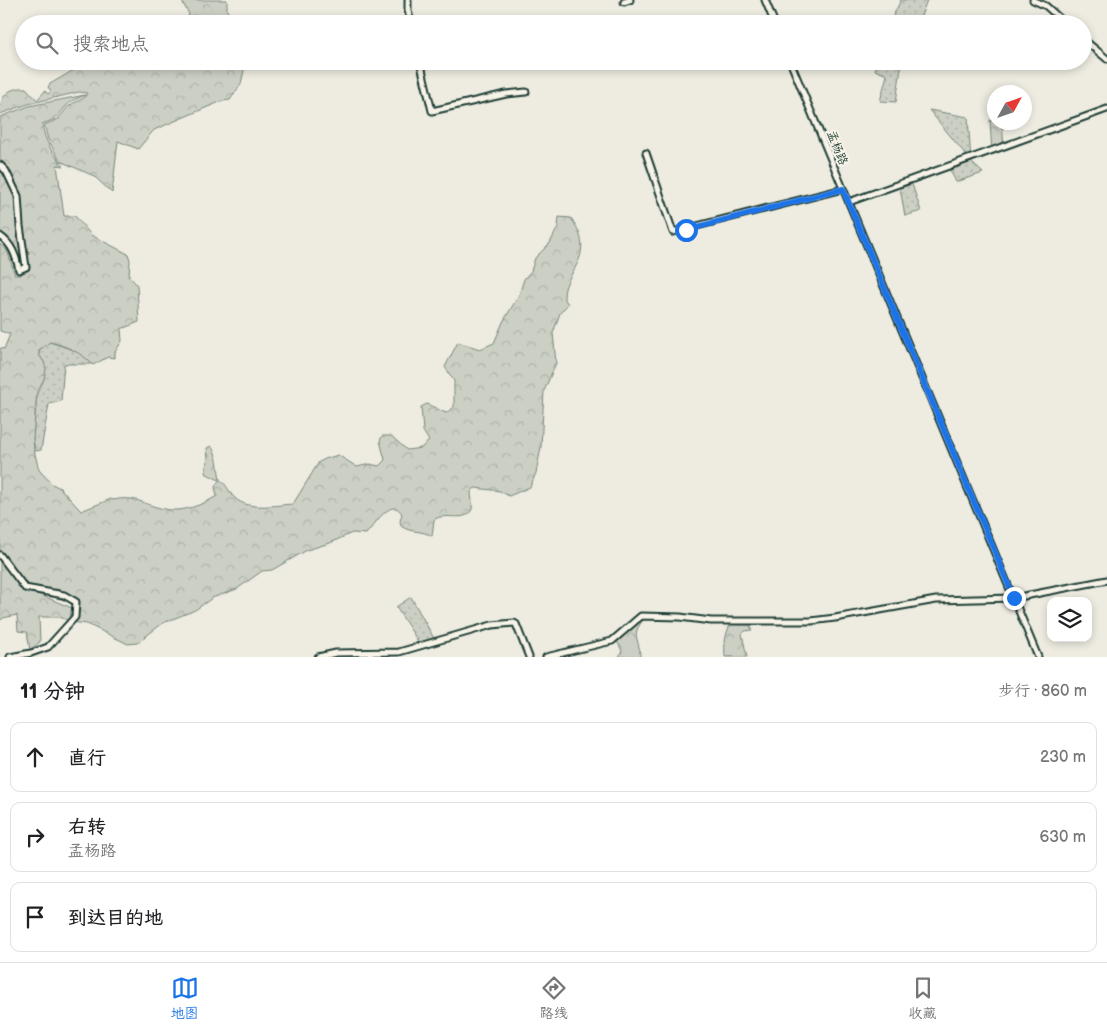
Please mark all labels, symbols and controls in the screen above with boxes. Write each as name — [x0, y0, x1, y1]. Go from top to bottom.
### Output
search box — [15, 15, 1092, 70]
icon: search — [33, 29, 61, 57]
text: 搜索地点 — [73, 33, 149, 56]
north arrow — [987, 85, 1032, 130]
street label: 孟杨路 — [823, 128, 851, 168]
route start — [675, 219, 698, 242]
route end — [1003, 587, 1026, 610]
map controls — [1047, 597, 1092, 642]
button: layers — [1047, 597, 1092, 642]
text: 11 分钟 — [20, 679, 85, 704]
text: 步行 · 860 m — [999, 682, 1087, 701]
icon: ahead — [21, 743, 49, 771]
text: 直行 — [68, 747, 106, 770]
text: 230 m — [1040, 748, 1086, 767]
text: 右转 — [68, 816, 106, 839]
icon: right — [21, 823, 49, 851]
text: 630 m — [1039, 828, 1086, 847]
text: 孟杨路 — [68, 842, 116, 861]
icon: arrive — [21, 903, 49, 931]
text: 到达目的地 — [68, 907, 163, 930]
tab: 地图 — [171, 974, 199, 1022]
tab: 路线 — [540, 974, 568, 1022]
tab: 收藏 — [909, 974, 937, 1022]

